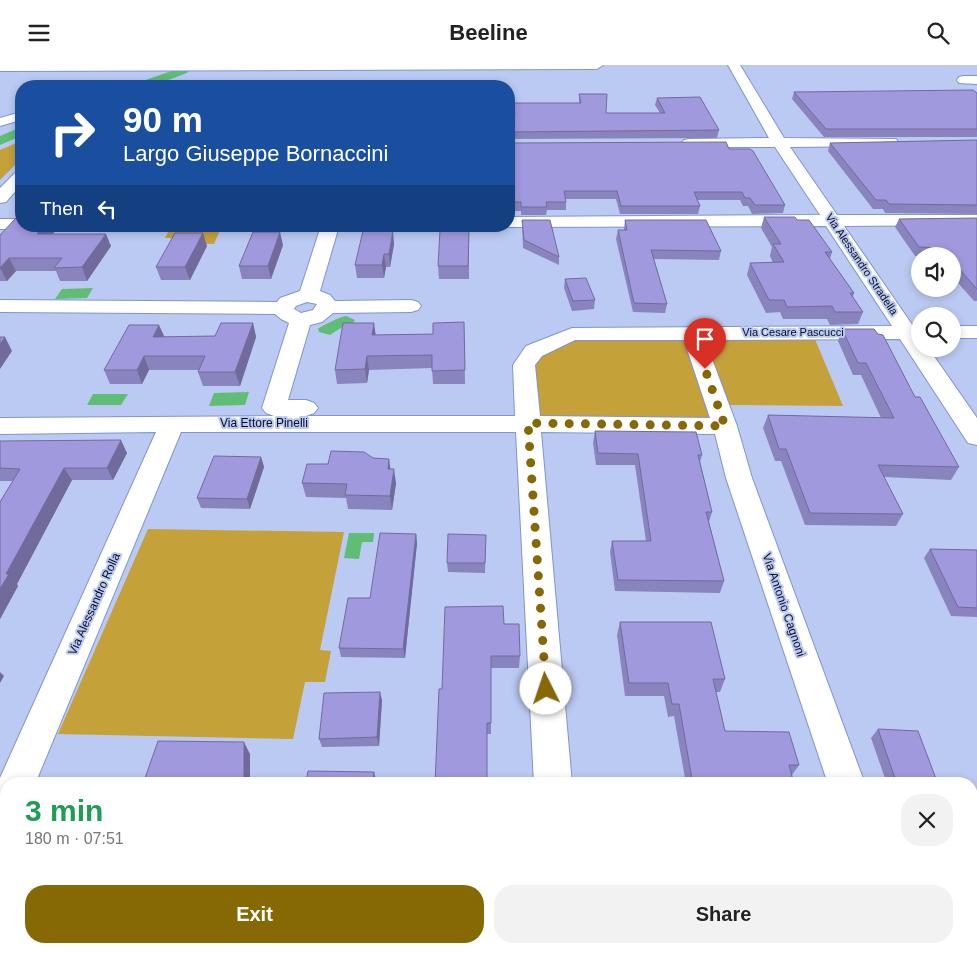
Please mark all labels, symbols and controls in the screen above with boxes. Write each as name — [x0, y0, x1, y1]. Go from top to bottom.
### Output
icon: menu — [25, 19, 53, 47]
icon: search — [924, 19, 952, 47]
text: Beeline — [449, 20, 528, 45]
icon: right — [40, 100, 105, 165]
text: 90 m — [123, 100, 203, 139]
text: Largo Giuseppe Bornaccini — [123, 141, 388, 166]
icon: left — [93, 195, 121, 223]
text: Then — [40, 198, 83, 219]
street label: Via Alessandro Stradella — [824, 211, 901, 318]
map controls — [911, 247, 961, 357]
button: sound — [911, 247, 961, 297]
button: search — [911, 307, 961, 357]
pin — [684, 318, 726, 369]
icon: arrive — [691, 325, 719, 353]
street label: Via Cesare Pascucci — [742, 326, 844, 338]
street label: Via Ettore Pinelli — [220, 416, 308, 430]
street label: Via Alessandro Rolla — [65, 550, 123, 657]
street label: Via Antonio Cagnoni — [760, 551, 808, 659]
position arrow — [519, 662, 571, 714]
text: 3 min — [25, 794, 103, 827]
button: close — [901, 794, 953, 846]
text: 180 m · 07:51 — [25, 830, 124, 847]
button: Exit — [25, 885, 484, 943]
button: Share — [494, 885, 953, 943]

